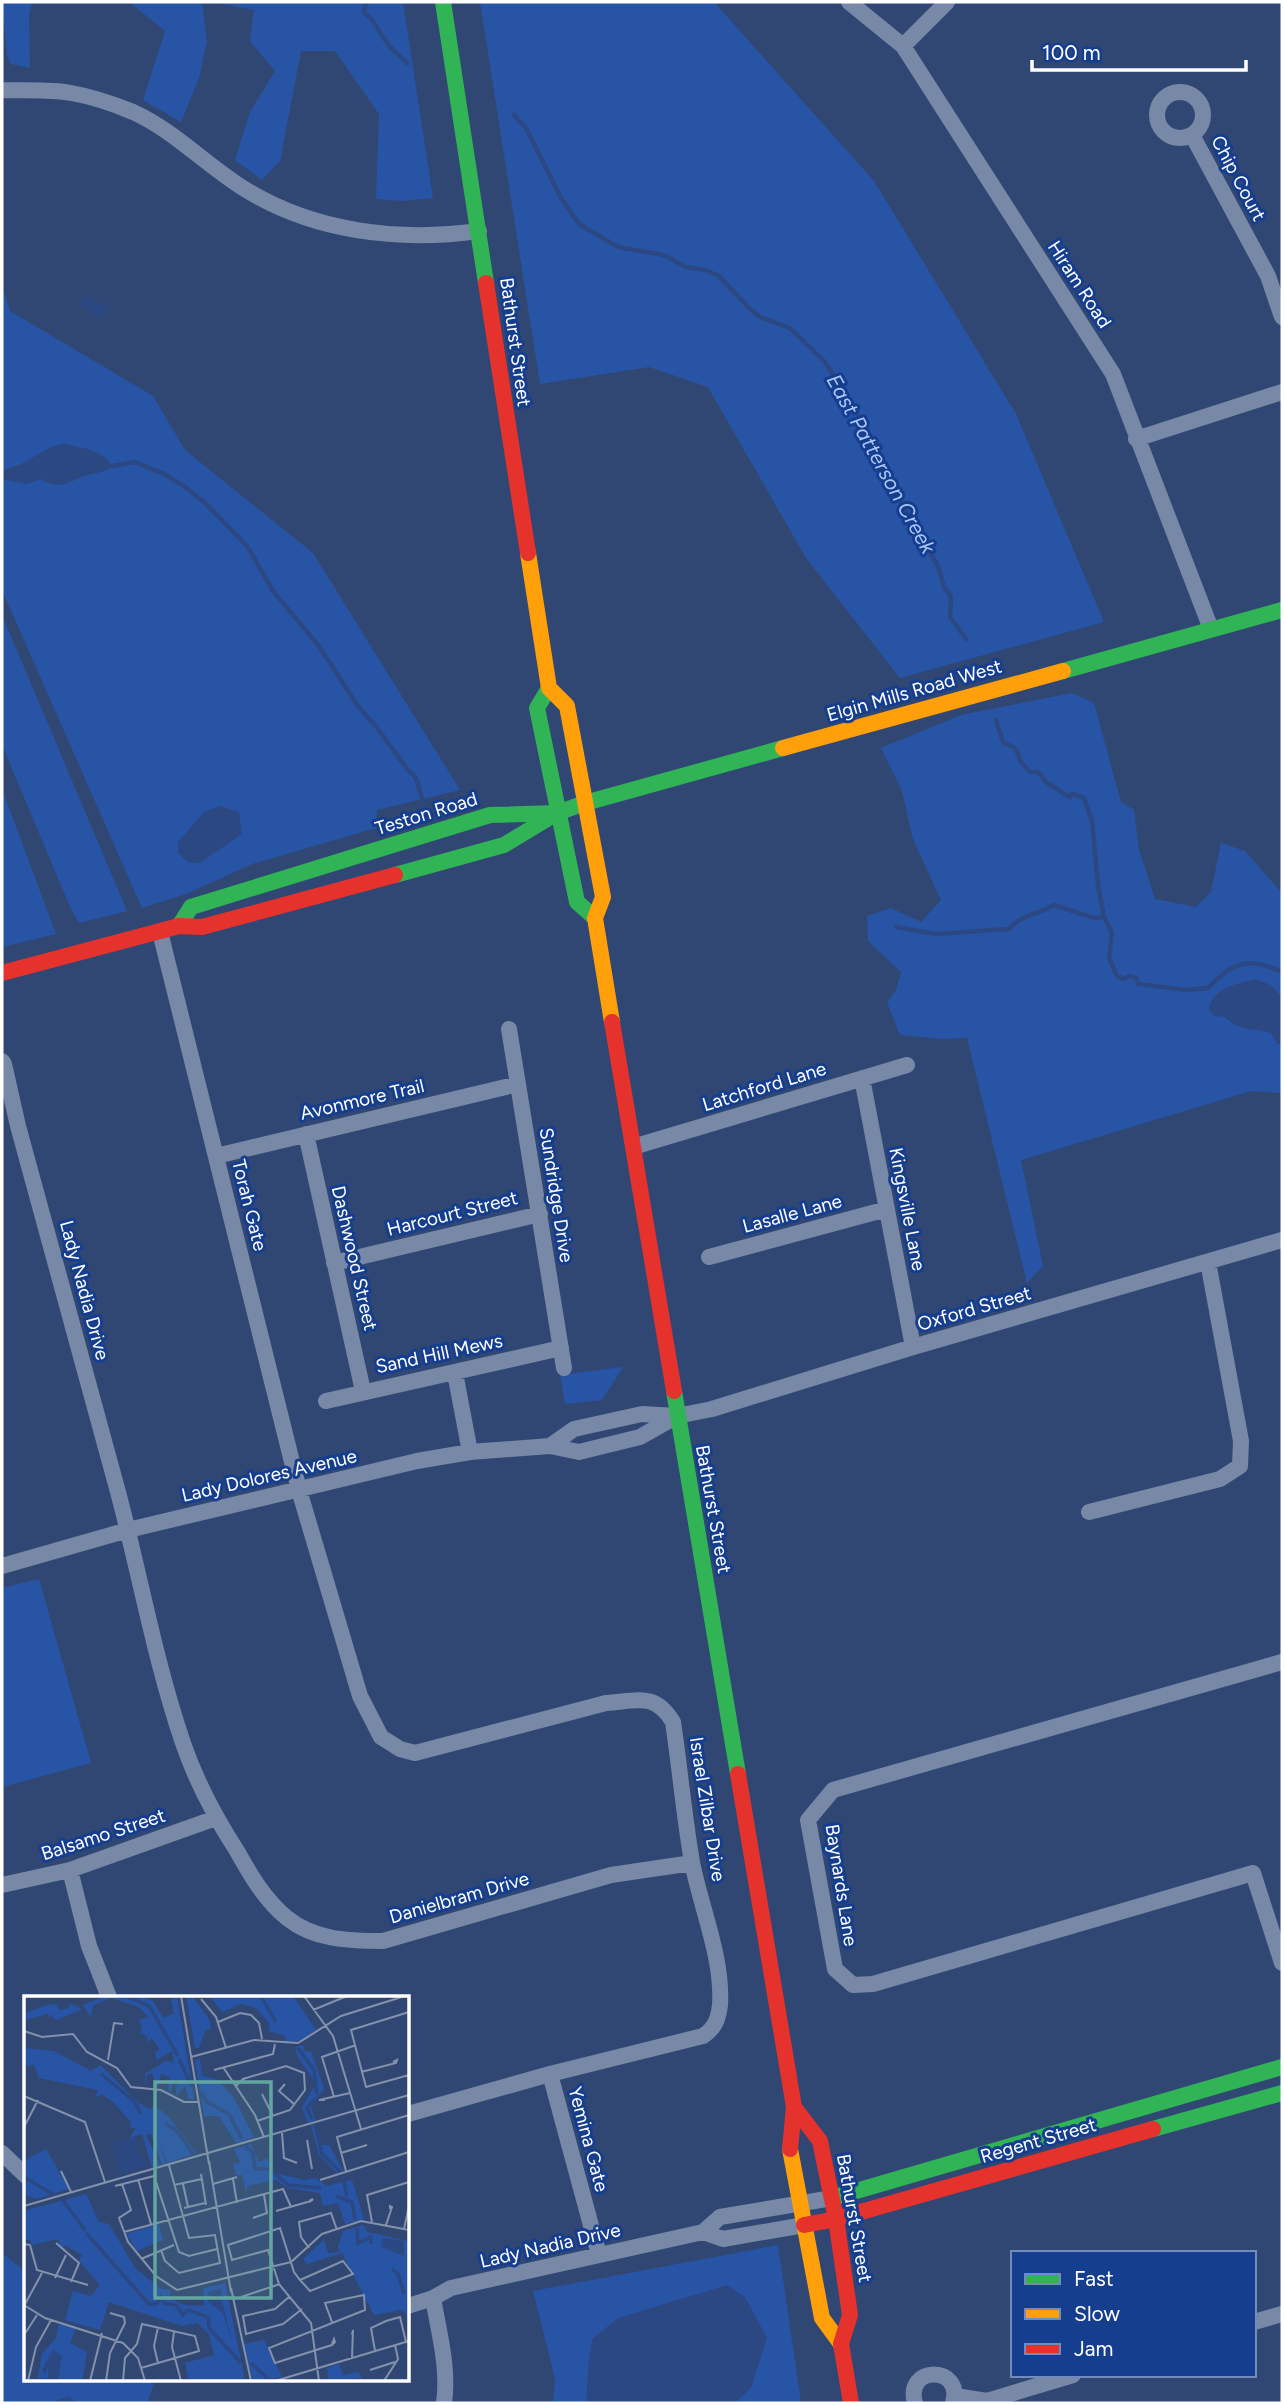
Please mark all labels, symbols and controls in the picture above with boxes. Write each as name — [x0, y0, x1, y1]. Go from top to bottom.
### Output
scale bar — [1032, 28, 1246, 72]
text: 100 m — [1042, 40, 1101, 65]
street label: Chip Court — [1206, 132, 1271, 225]
street label: Hiram Road — [1043, 236, 1116, 332]
street label: Bathurst Street — [495, 276, 536, 408]
water label: East Patterson Creek — [822, 370, 942, 559]
street label: Elgin Mills Road West — [824, 654, 1004, 726]
street label: Teston Road — [372, 787, 480, 840]
street label: Latchford Lane — [699, 1057, 829, 1116]
street label: Avonmore Trail — [298, 1074, 427, 1125]
street label: Sundridge Drive — [535, 1126, 579, 1264]
street label: Kingsville Lane — [884, 1146, 931, 1273]
street label: Torah Gate — [227, 1157, 272, 1253]
street label: Dashwood Street — [327, 1184, 382, 1333]
street label: Harcourt Street — [384, 1186, 520, 1241]
street label: Lasalle Lane — [740, 1189, 844, 1238]
street label: Lady Nadia Drive — [55, 1218, 114, 1362]
street label: Oxford Street — [915, 1281, 1034, 1336]
street label: Sand Hill Mews — [373, 1329, 505, 1378]
street label: Bathurst Street — [691, 1443, 736, 1575]
street label: Lady Dolores Avenue — [179, 1444, 359, 1507]
street label: Israel Zilbar Drive — [685, 1735, 730, 1883]
street label: Balsamo Street — [38, 1804, 168, 1865]
street label: Baynards Lane — [821, 1822, 862, 1948]
street label: Danielbram Drive — [387, 1867, 532, 1928]
inset map — [24, 1996, 410, 2380]
street label: Yemina Gate — [563, 2084, 614, 2194]
street label: Regent Street — [978, 2113, 1099, 2168]
street label: Bathurst Street — [832, 2152, 877, 2284]
street label: Lady Nadia Drive — [478, 2218, 623, 2273]
legend — [1011, 2251, 1256, 2377]
text: Fast — [1074, 2266, 1114, 2291]
text: Slow — [1074, 2301, 1120, 2326]
text: Jam — [1074, 2336, 1113, 2361]

